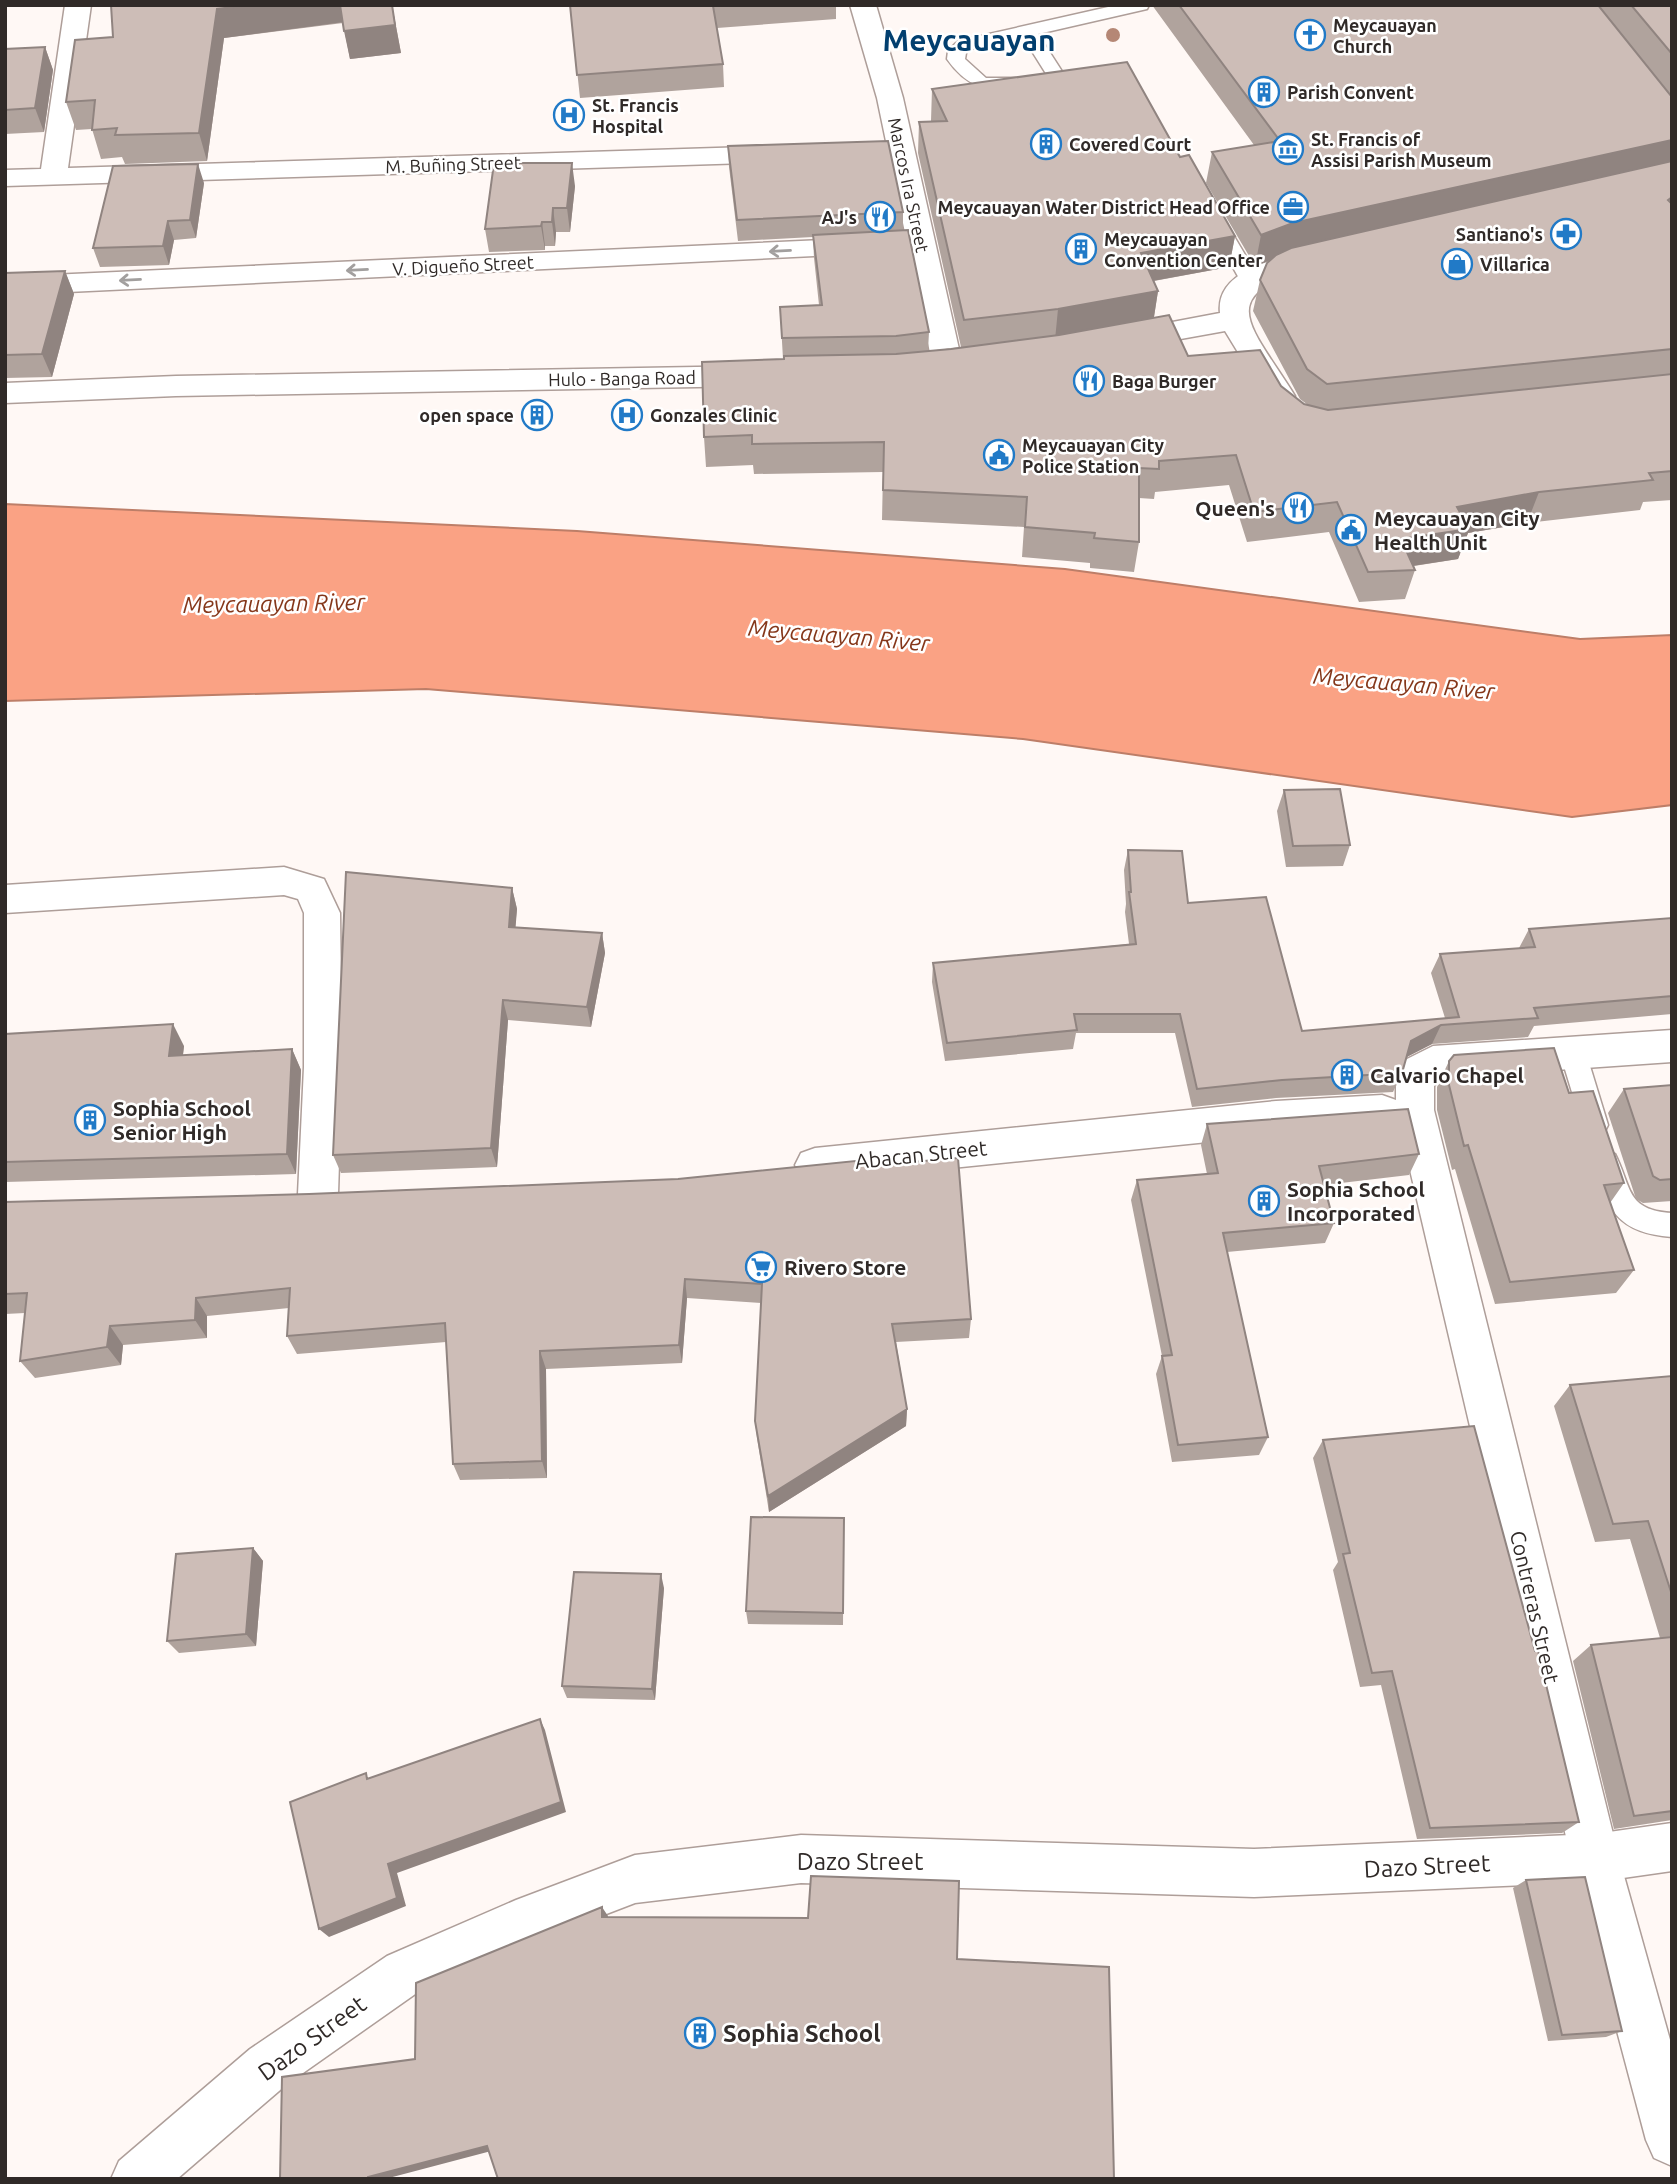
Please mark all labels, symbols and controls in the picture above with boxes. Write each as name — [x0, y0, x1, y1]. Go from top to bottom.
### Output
place label: Meycauayan Church — [1333, 15, 1437, 56]
church icon: Meycauayan Church — [1293, 18, 1327, 52]
district label: Meycauayan — [882, 23, 1056, 57]
building icon: Parish Convent — [1247, 75, 1281, 109]
place label: Parish Convent — [1287, 82, 1414, 102]
place label: St. Francis Hospital — [592, 95, 679, 136]
hospital icon: St. Francis Hospital — [552, 98, 586, 132]
street label: Marcos Ira Street — [885, 116, 933, 254]
building icon: Covered Court — [1029, 127, 1063, 161]
place label: St. Francis of Assisi Parish Museum — [1311, 129, 1492, 170]
museum icon: St. Francis of Assisi Parish Museum — [1271, 132, 1305, 166]
place label: Covered Court — [1069, 134, 1192, 154]
street label: M. Buñing Street — [385, 152, 521, 176]
office icon: Meycauayan Water District Head Office — [1276, 190, 1310, 224]
place label: Meycauayan Water District Head Office — [937, 197, 1270, 217]
restaurant icon: AJ's — [863, 200, 897, 234]
place label: AJ's — [821, 207, 857, 227]
pharmacy icon: Santiano's — [1549, 217, 1583, 251]
place label: Santiano's — [1456, 224, 1543, 244]
place label: Meycauayan Convention Center — [1104, 229, 1263, 270]
building icon: Meycauayan Convention Center — [1064, 232, 1098, 266]
one-way arrow — [769, 244, 792, 257]
shop icon: Villarica — [1440, 247, 1474, 281]
street label: V. Digueño Street — [392, 251, 534, 279]
place label: Villarica — [1480, 254, 1550, 274]
one-way arrow — [346, 264, 369, 277]
one-way arrow — [119, 274, 142, 287]
restaurant icon: Baga Burger — [1072, 364, 1106, 398]
street label: Hulo - Banga Road — [548, 367, 696, 389]
place label: Baga Burger — [1112, 371, 1217, 391]
building icon: open space — [520, 398, 554, 432]
hospital icon: Gonzales Clinic — [610, 398, 644, 432]
place label: open space — [419, 405, 514, 425]
place label: Gonzales Clinic — [650, 405, 777, 425]
place label: Meycauayan City Police Station — [1022, 435, 1165, 476]
public building icon: Meycauayan City Police Station — [982, 438, 1016, 472]
restaurant icon: Queen's — [1281, 491, 1315, 525]
place label: Queen's — [1195, 496, 1275, 520]
place label: Meycauayan City Health Unit — [1374, 506, 1540, 554]
public building icon: Meycauayan City Health Unit — [1334, 513, 1368, 547]
water label: Meycauayan River — [183, 589, 367, 617]
water label: Meycauayan River — [747, 615, 932, 655]
water label: Meycauayan River — [1312, 663, 1497, 703]
building icon: Calvario Chapel — [1330, 1058, 1364, 1092]
place label: Calvario Chapel — [1370, 1063, 1524, 1087]
place label: Sophia School Senior High — [113, 1096, 251, 1144]
building icon: Sophia School Senior High — [73, 1103, 107, 1137]
street label: Abacan Street — [854, 1135, 988, 1173]
place label: Sophia School Incorporated — [1287, 1177, 1425, 1225]
building icon: Sophia School Incorporated — [1247, 1184, 1281, 1218]
supermarket icon: Rivero Store — [744, 1250, 778, 1284]
place label: Rivero Store — [784, 1255, 906, 1279]
street label: Contreras Street — [1506, 1528, 1564, 1686]
street label: Dazo Street — [797, 1848, 924, 1875]
street label: Dazo Street — [1363, 1849, 1491, 1883]
street label: Dazo Street — [253, 1990, 372, 2086]
building icon: Sophia School — [683, 2016, 717, 2050]
place label: Sophia School — [723, 2020, 881, 2047]

